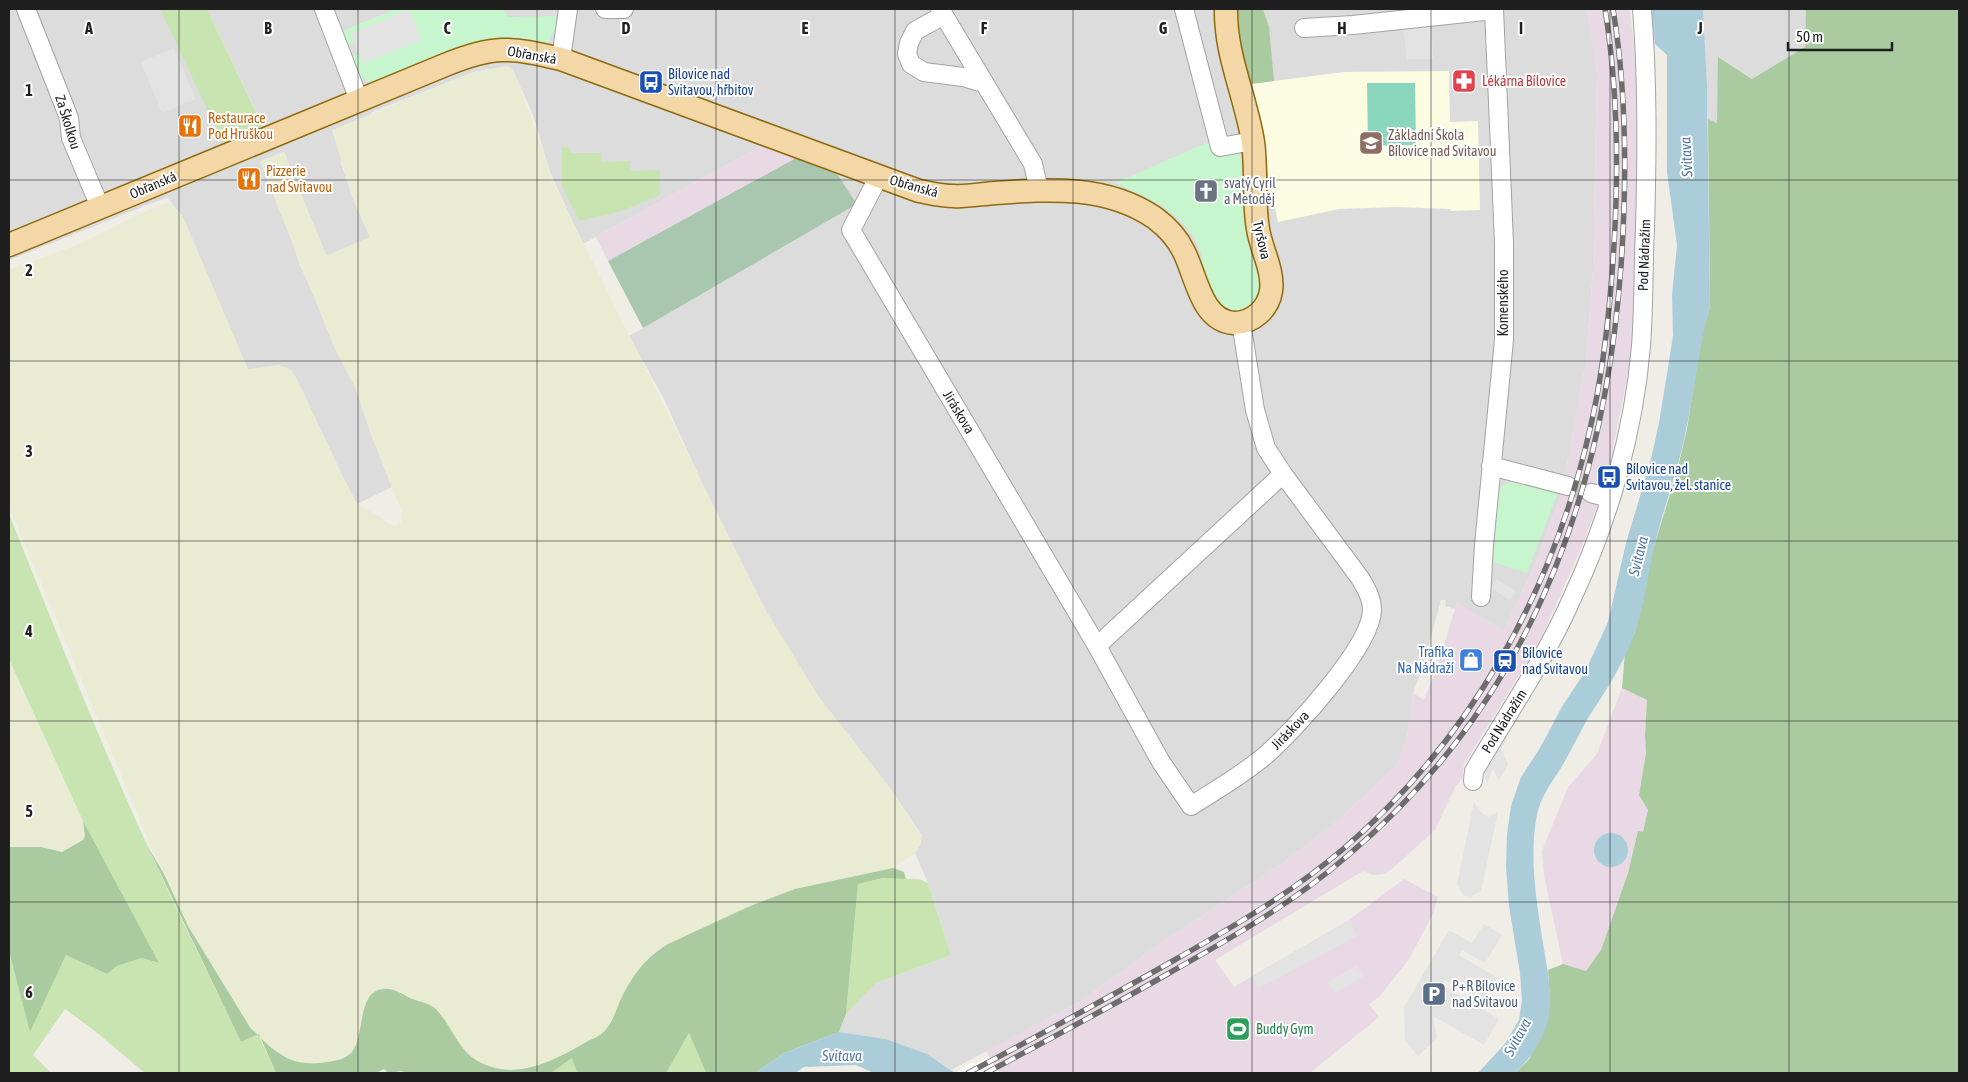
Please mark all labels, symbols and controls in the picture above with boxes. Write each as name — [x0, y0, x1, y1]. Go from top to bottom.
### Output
text: A — [84, 19, 93, 37]
text: B — [264, 19, 272, 37]
text: C — [443, 19, 451, 37]
text: D — [622, 19, 631, 37]
text: E — [802, 19, 809, 37]
text: F — [981, 19, 988, 37]
text: G — [1159, 19, 1168, 37]
text: H — [1337, 19, 1347, 37]
text: I — [1519, 19, 1523, 37]
text: J — [1696, 19, 1703, 37]
scale bar — [1788, 20, 1892, 52]
text: 50 m — [1796, 28, 1823, 45]
street label: Obřanská — [506, 43, 558, 67]
place label: Bílovice nad Svitavou, hřbitov — [668, 66, 754, 98]
pharmacy icon: Lékárna Bílovice — [1451, 68, 1477, 94]
bus stop icon: Bílovice nad Svitavou, hřbitov — [638, 69, 664, 95]
place label: Lékárna Bílovice — [1482, 73, 1566, 89]
text: 1 — [25, 81, 33, 99]
street label: Za Školkou — [52, 93, 84, 151]
place label: Restaurace Pod Hruškou — [208, 110, 273, 142]
restaurant icon: Restaurace Pod Hruškou — [177, 113, 203, 139]
place label: Základní Škola Bílovice nad Svitavou — [1388, 127, 1496, 159]
school or university icon: Základní Škola Bílovice nad Svitavou — [1358, 130, 1384, 156]
water label: Svitava — [1676, 137, 1696, 178]
place label: Pizzerie nad Svitavou — [266, 163, 332, 195]
restaurant icon: Pizzerie nad Svitavou — [236, 166, 262, 192]
street label: Obřanská — [127, 168, 179, 202]
street label: Obřanská — [888, 171, 940, 201]
place label: svatý Cyril a Metoděj — [1224, 175, 1276, 207]
church icon: svatý Cyril a Metoděj — [1193, 178, 1219, 204]
street label: Tyršova — [1250, 219, 1274, 261]
street label: Pod Nádražím — [1635, 219, 1653, 291]
text: 2 — [25, 261, 33, 279]
street label: Komenského — [1495, 270, 1511, 336]
street label: Jiráskova — [940, 388, 978, 436]
text: 3 — [25, 442, 33, 460]
place label: Bílovice nad Svitavou, žel. stanice — [1626, 461, 1731, 493]
bus stop icon: Bílovice nad Svitavou, žel. stanice — [1596, 464, 1622, 490]
water label: Svitava — [1625, 535, 1651, 578]
text: 4 — [24, 622, 33, 640]
place label: Trafika Na Nádraží — [1397, 644, 1454, 676]
place label: Bílovice nad Svitavou — [1522, 645, 1588, 677]
shop icon: Trafika Na Nádraží — [1458, 647, 1484, 673]
station icon: Bílovice nad Svitavou — [1492, 648, 1518, 674]
street label: Pod Nádražím — [1478, 686, 1530, 756]
street label: Jiráskova — [1268, 707, 1312, 753]
text: 5 — [25, 802, 33, 820]
place label: P+R Bílovice nad Svitavou — [1452, 978, 1518, 1010]
parking icon: P+R Bílovice nad Svitavou — [1421, 981, 1447, 1007]
text: 6 — [25, 983, 33, 1001]
water label: Svitava — [1499, 1015, 1534, 1059]
sports icon: Buddy Gym — [1225, 1016, 1251, 1042]
place label: Buddy Gym — [1256, 1021, 1314, 1037]
water label: Svitava — [821, 1047, 862, 1064]

